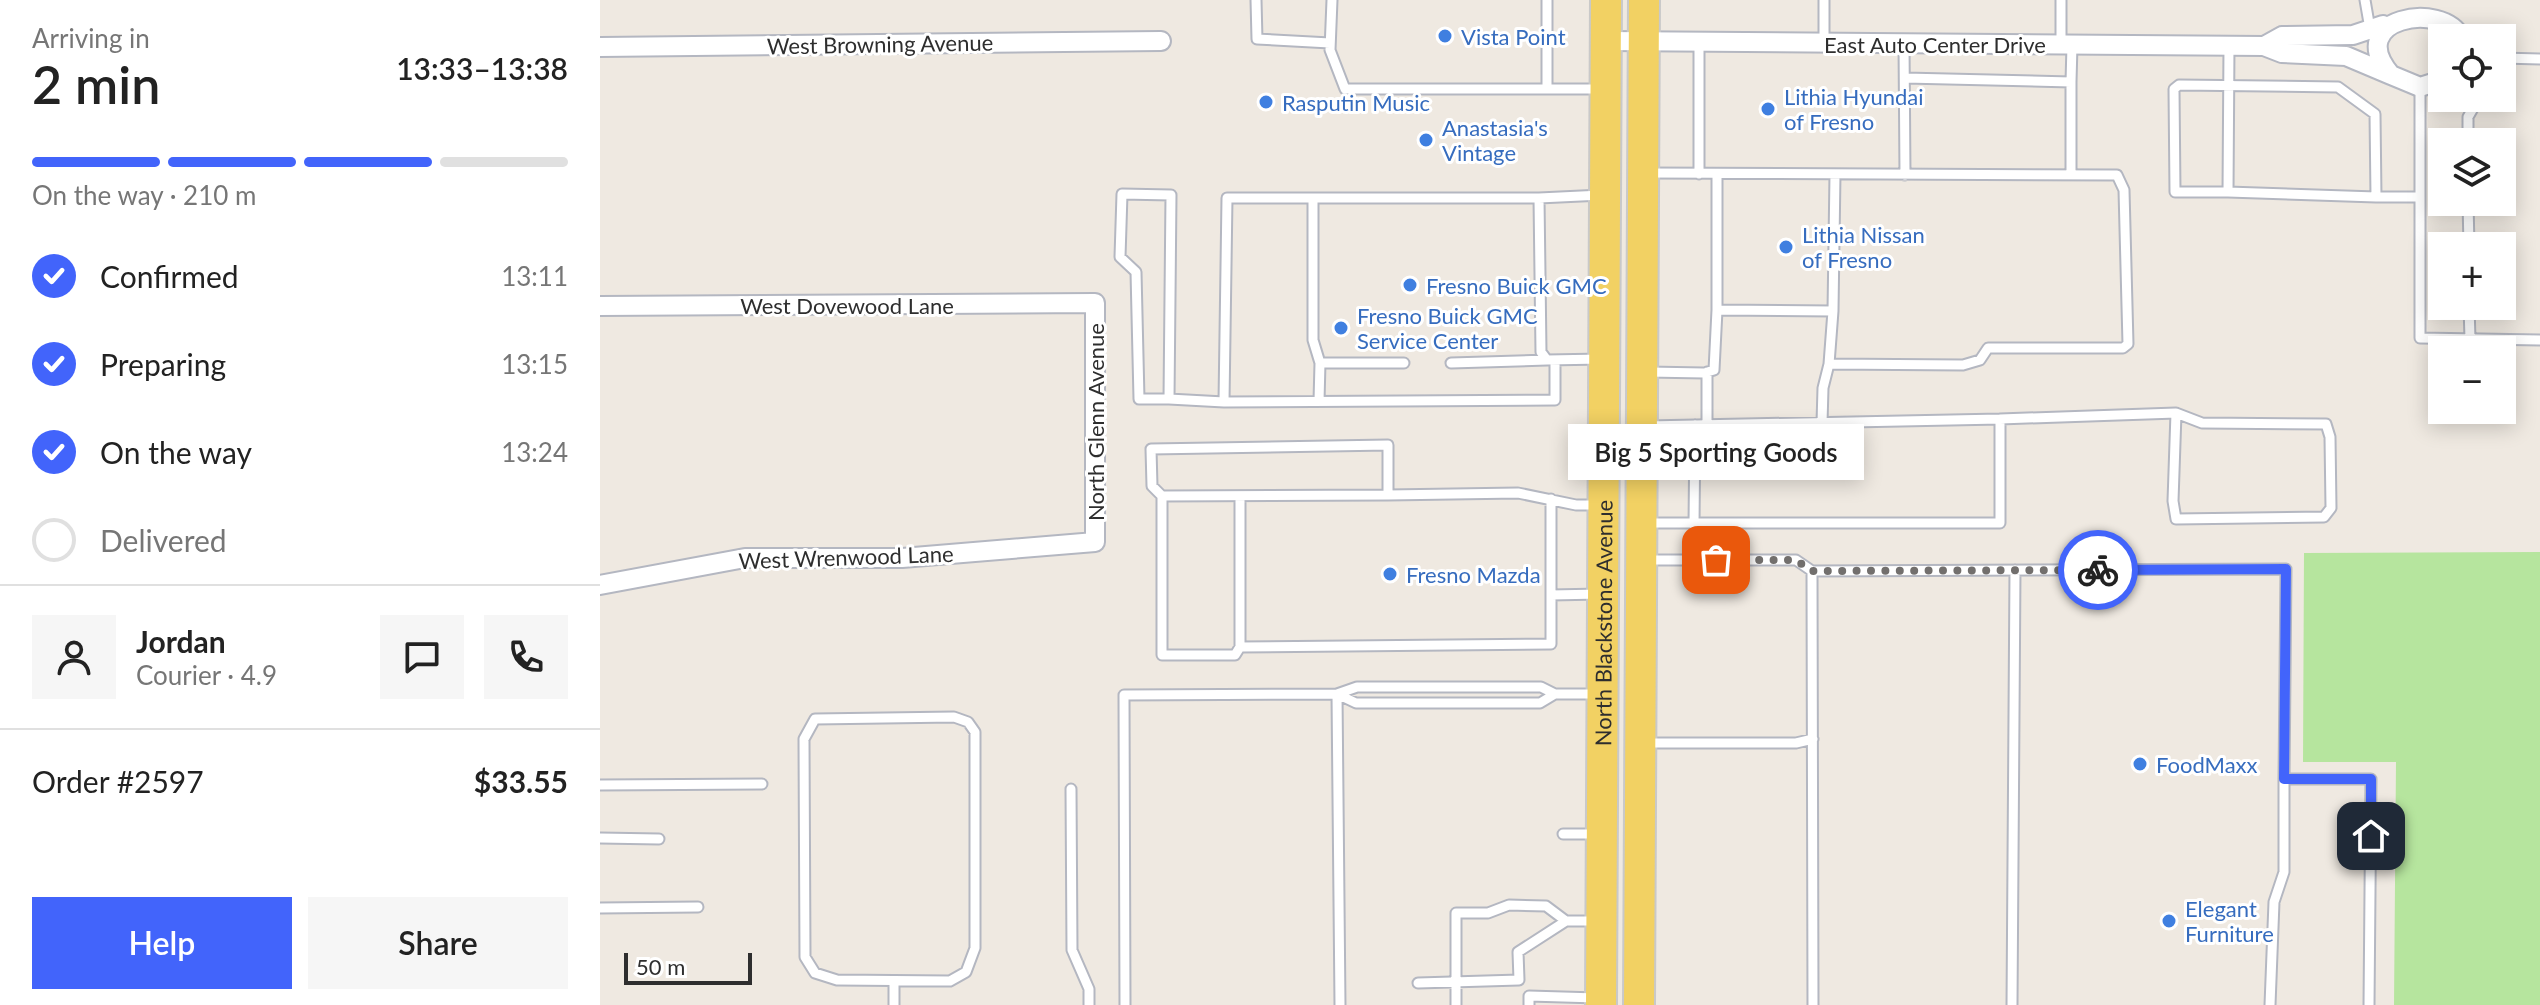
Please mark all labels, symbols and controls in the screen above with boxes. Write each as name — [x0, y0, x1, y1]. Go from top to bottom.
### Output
text: Arriving in — [32, 22, 150, 54]
place label: Vista Point — [1461, 23, 1566, 50]
map controls — [2428, 24, 2516, 424]
button: locate — [2428, 24, 2516, 112]
marker: Vista Point — [1436, 27, 1454, 45]
street label: West Browning Avenue — [767, 29, 993, 59]
street label: East Auto Center Drive — [1824, 31, 2046, 58]
text: 13:33–13:38 — [396, 50, 568, 86]
text: 2 min — [32, 53, 160, 115]
place label: Lithia Hyundai of Fresno — [1784, 83, 1924, 135]
place label: Rasputin Music — [1282, 89, 1430, 116]
marker: Rasputin Music — [1257, 93, 1275, 111]
marker: Lithia Hyundai of Fresno — [1759, 100, 1777, 118]
place label: Anastasia's Vintage — [1442, 114, 1548, 166]
button: layers — [2428, 128, 2516, 216]
marker: Anastasia's Vintage — [1417, 131, 1435, 149]
text: On the way · 210 m — [32, 179, 256, 211]
place label: Lithia Nissan of Fresno — [1802, 221, 1925, 273]
button: + — [2428, 232, 2516, 320]
marker: Lithia Nissan of Fresno — [1777, 238, 1795, 256]
icon: check — [32, 254, 76, 298]
text: Confirmed — [100, 258, 239, 294]
text: 13:11 — [501, 260, 568, 292]
place label: Fresno Buick GMC — [1426, 272, 1607, 299]
marker: Fresno Buick GMC — [1401, 276, 1419, 294]
street label: West Dovewood Lane — [740, 292, 954, 319]
place label: Fresno Buick GMC Service Center — [1357, 302, 1538, 354]
marker: Fresno Buick GMC Service Center — [1332, 319, 1350, 337]
street label: North Glenn Avenue — [1082, 323, 1109, 521]
button: − — [2428, 336, 2516, 424]
icon: check — [32, 342, 76, 386]
text: Preparing — [100, 346, 226, 382]
text: 13:15 — [501, 348, 568, 380]
callout: Big 5 Sporting Goods — [1568, 424, 1864, 480]
icon: check — [32, 430, 76, 474]
text: On the way — [100, 434, 252, 470]
text: 13:24 — [501, 436, 568, 468]
text: Big 5 Sporting Goods — [1594, 436, 1838, 468]
street label: North Blackstone Avenue — [1589, 500, 1617, 746]
text: Delivered — [100, 522, 227, 558]
pin — [1682, 526, 1750, 594]
courier — [2058, 530, 2138, 610]
icon: bag — [1694, 538, 1738, 582]
street label: West Wrenwood Lane — [738, 540, 954, 574]
icon: bike — [2076, 548, 2120, 592]
place label: Fresno Mazda — [1406, 561, 1541, 588]
marker: Fresno Mazda — [1381, 565, 1399, 583]
button: person — [32, 615, 116, 699]
button: chat — [380, 615, 464, 699]
button: phone — [484, 615, 568, 699]
text: Jordan — [136, 623, 226, 659]
text: Courier · 4.9 — [136, 659, 277, 691]
place label: FoodMaxx — [2156, 751, 2258, 778]
marker: FoodMaxx — [2131, 755, 2149, 773]
text: Order #2597 — [32, 763, 204, 799]
text: $33.55 — [474, 763, 568, 799]
pin — [2337, 802, 2405, 870]
icon: home — [2349, 814, 2393, 858]
place label: Elegant Furniture — [2185, 895, 2274, 947]
button: Help — [32, 897, 292, 989]
button: Share — [308, 897, 568, 989]
marker: Elegant Furniture — [2160, 912, 2178, 930]
scale bar — [624, 949, 752, 985]
text: 50 m — [636, 953, 685, 980]

